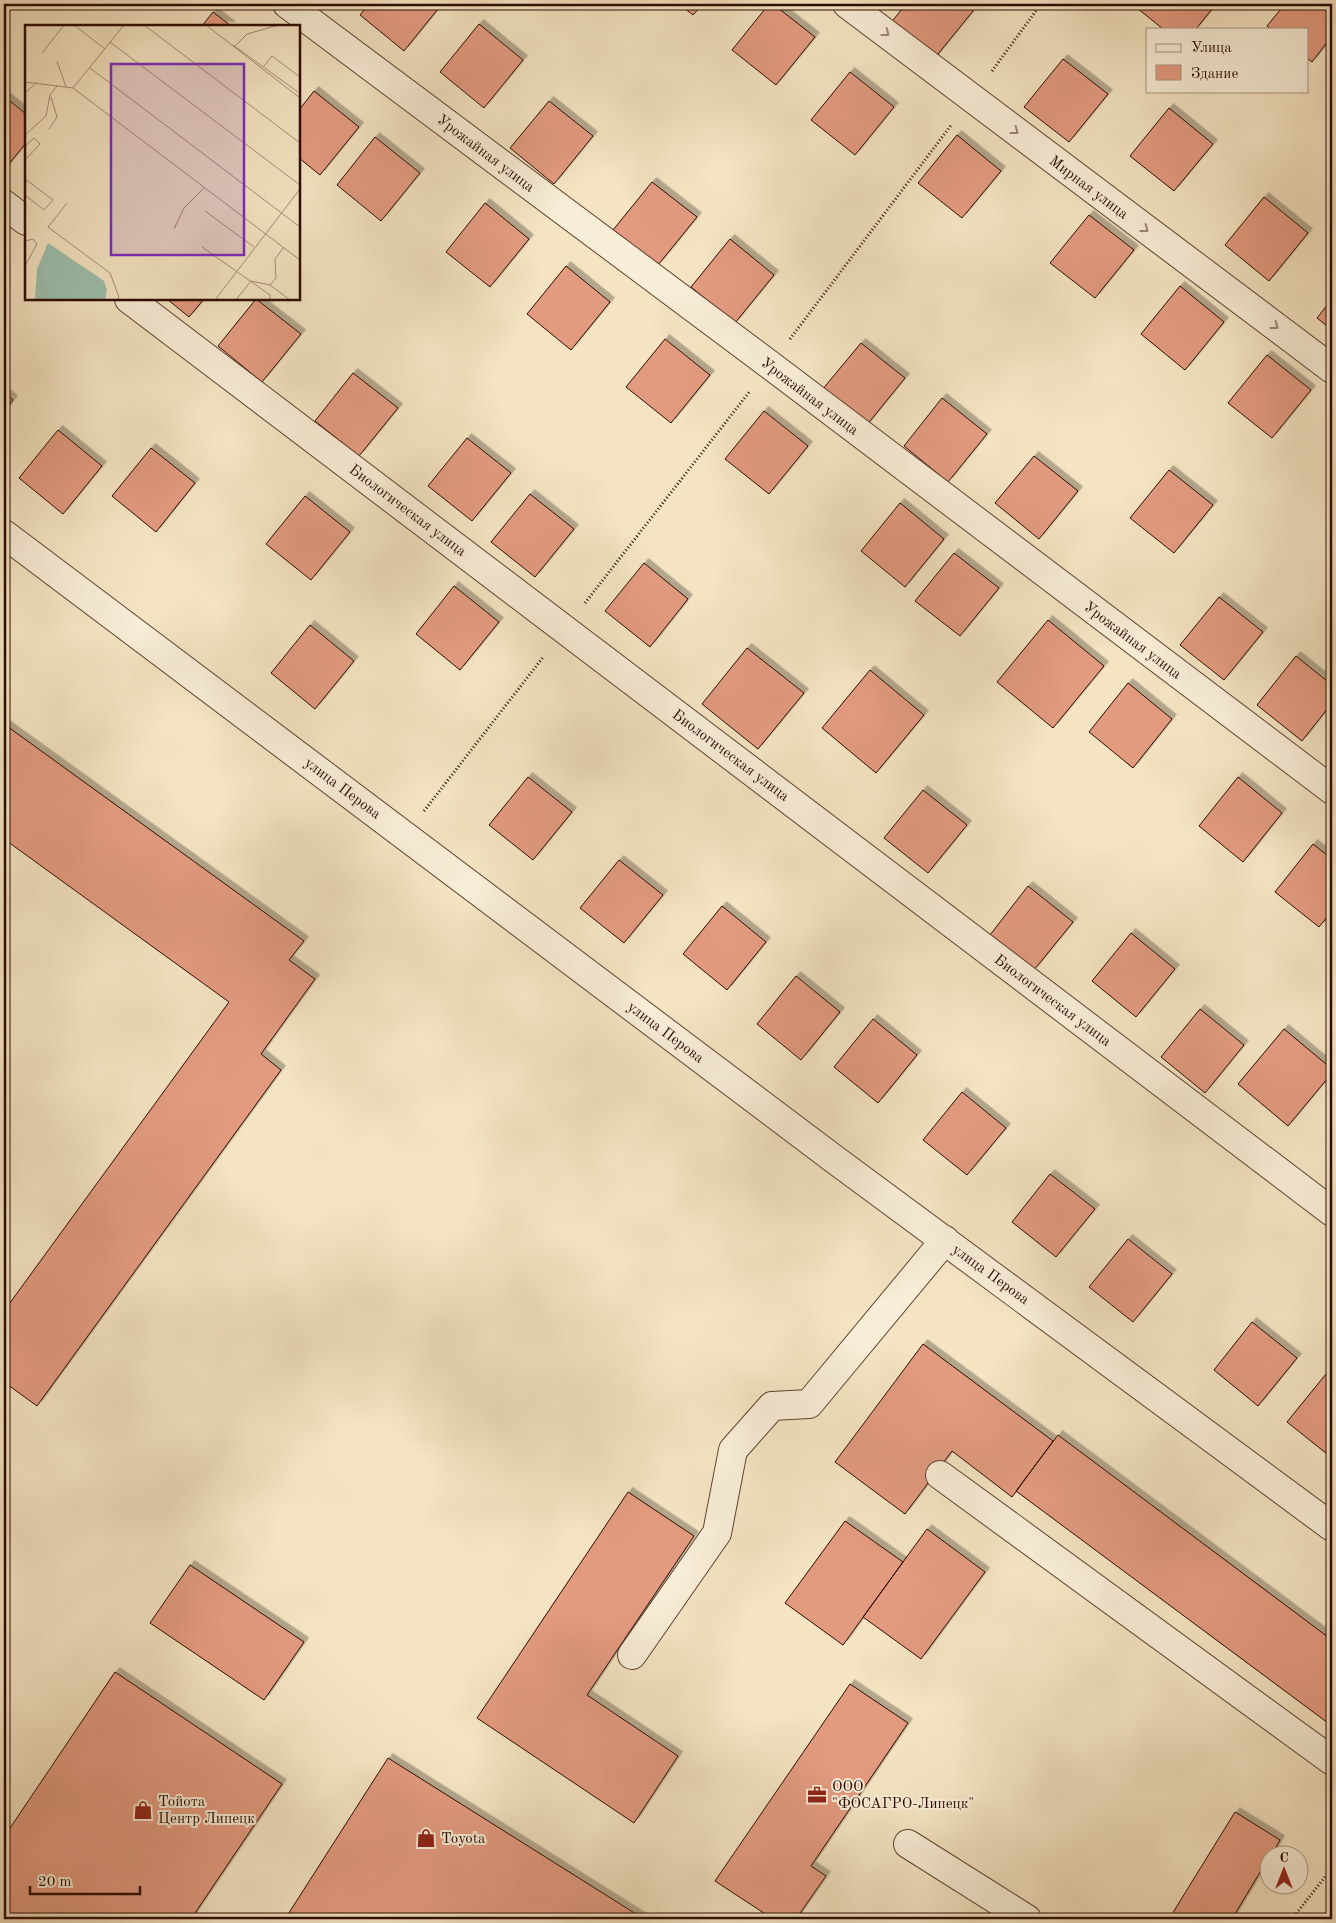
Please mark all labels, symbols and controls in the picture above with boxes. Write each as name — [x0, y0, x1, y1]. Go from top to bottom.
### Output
inset map — [25, 25, 300, 300]
one-way arrow — [880, 28, 889, 36]
legend — [1146, 28, 1308, 92]
text: Улица — [1191, 41, 1232, 56]
text: Здание — [1191, 67, 1238, 82]
street label: Урожайная улица — [434, 113, 537, 196]
one-way arrow — [1009, 126, 1018, 134]
street label: Мирная улица — [1046, 154, 1131, 223]
one-way arrow — [1139, 223, 1149, 232]
one-way arrow — [1269, 321, 1278, 329]
street label: Урожайная улица — [758, 356, 861, 439]
street label: Биологическая улица — [346, 462, 469, 560]
street label: Урожайная улица — [1081, 600, 1184, 683]
street label: Биологическая улица — [669, 707, 792, 805]
street label: улица Перова — [301, 756, 383, 823]
street label: Биологическая улица — [991, 952, 1114, 1050]
street label: улица Перова — [624, 1000, 706, 1067]
street label: улица Перова — [949, 1242, 1032, 1308]
place label: ООО "ФОСАГРО-Липецк" — [832, 1780, 974, 1812]
office icon: ООО "ФОСАГРО-Липецк" — [806, 1784, 828, 1806]
place label: Тойота Центр Липецк — [158, 1795, 255, 1827]
shop icon: Тойота Центр Липецк — [132, 1799, 154, 1821]
shop icon: Toyota — [415, 1827, 437, 1849]
place label: Toyota — [441, 1832, 486, 1847]
north arrow — [1258, 1846, 1308, 1896]
text: С — [1279, 1851, 1289, 1865]
scale bar — [30, 1863, 140, 1895]
text: 20 m — [38, 1875, 72, 1890]

